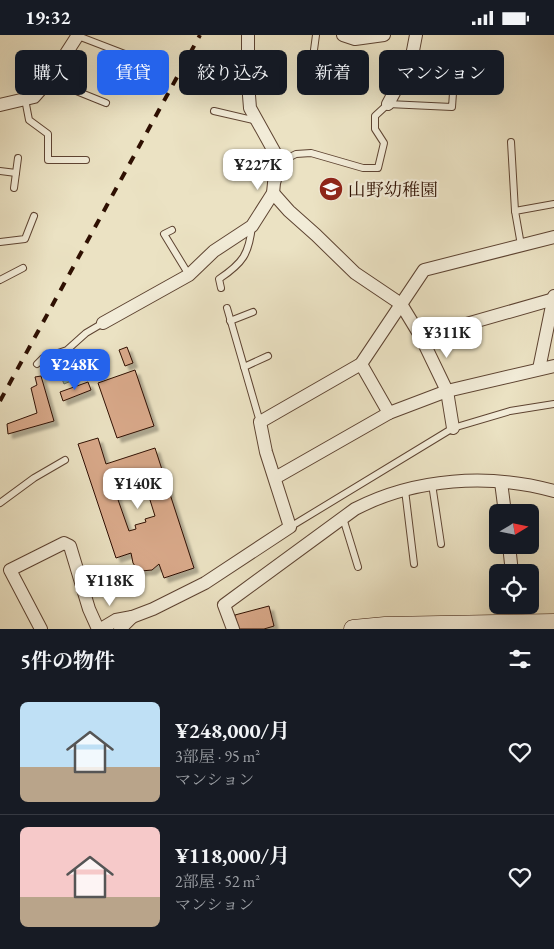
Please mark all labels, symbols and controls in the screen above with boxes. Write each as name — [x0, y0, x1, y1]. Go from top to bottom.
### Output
text: 19:32 — [25, 5, 71, 30]
chip: 購入 — [15, 50, 87, 95]
chip: 賃貸 — [97, 50, 169, 95]
chip: 絞り込み — [179, 50, 287, 95]
chip: 新着 — [297, 50, 369, 95]
chip: マンション — [379, 50, 504, 95]
pin: ¥227K — [223, 149, 293, 191]
text: ¥227K — [234, 154, 282, 175]
school or university icon: 山野幼稚園 — [318, 176, 344, 202]
place label: 山野幼稚園 — [348, 178, 438, 201]
pin: ¥311K — [412, 317, 482, 359]
text: ¥311K — [423, 322, 471, 343]
pin: ¥248K — [40, 349, 110, 391]
text: ¥248K — [51, 354, 99, 375]
pin: ¥140K — [103, 467, 173, 510]
text: ¥140K — [114, 473, 162, 494]
north arrow — [489, 504, 539, 554]
map controls — [489, 504, 539, 614]
button: locate — [489, 564, 539, 614]
pin: ¥118K — [75, 565, 145, 607]
text: ¥118K — [86, 570, 134, 591]
icon: filters — [506, 645, 534, 673]
text: 5件の物件 — [20, 647, 115, 674]
text: ¥248,000/月 — [175, 717, 290, 744]
icon: home — [60, 722, 120, 782]
icon: heart — [506, 738, 534, 766]
text: 3部屋 · 95 m² — [175, 746, 260, 767]
text: マンション — [175, 769, 254, 790]
text: ¥118,000/月 — [175, 842, 290, 869]
icon: home — [60, 847, 120, 907]
icon: heart — [506, 863, 534, 891]
text: 2部屋 · 52 m² — [175, 871, 260, 892]
text: マンション — [175, 894, 254, 915]

